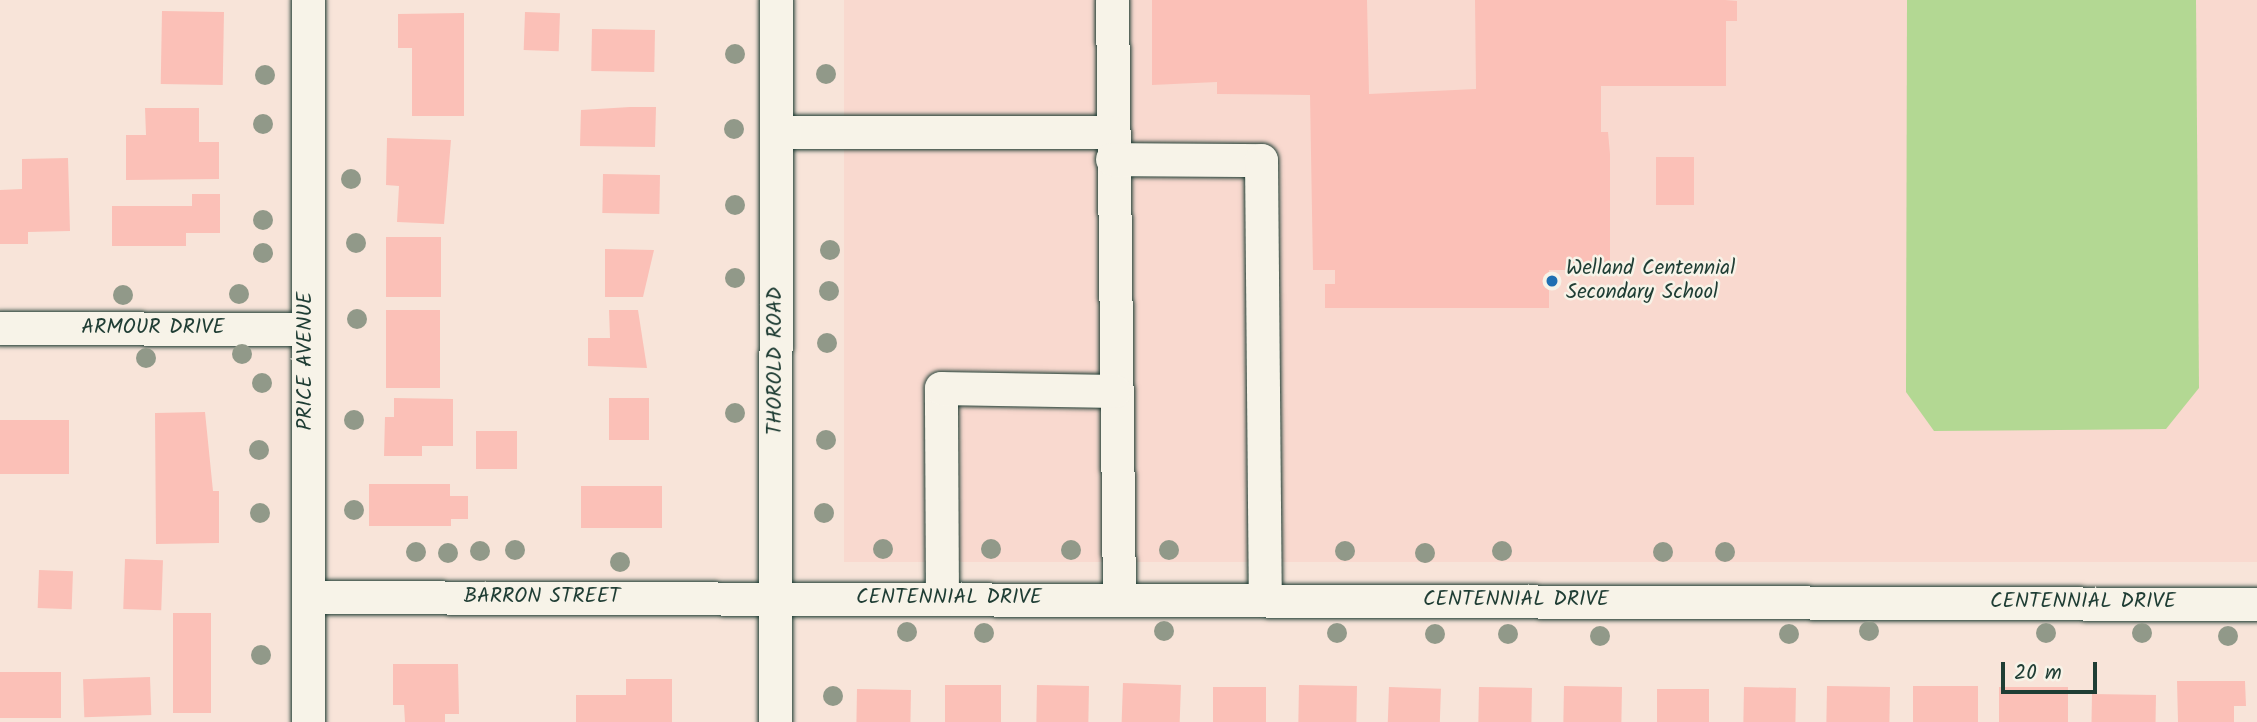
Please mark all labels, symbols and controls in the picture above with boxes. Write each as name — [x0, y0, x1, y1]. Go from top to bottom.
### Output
place label: Welland Centennial Secondary School — [1566, 256, 1735, 306]
marker: Welland Centennial Secondary School — [1544, 273, 1560, 289]
street label: THOROLD ROAD — [763, 287, 789, 435]
street label: PRICE AVENUE — [293, 292, 319, 430]
street label: ARMOUR DRIVE — [81, 315, 225, 341]
street label: BARRON STREET — [464, 584, 620, 610]
street label: CENTENNIAL DRIVE — [856, 585, 1042, 611]
street label: CENTENNIAL DRIVE — [1423, 587, 1609, 613]
street label: CENTENNIAL DRIVE — [1990, 589, 2176, 615]
scale bar — [2005, 648, 2101, 692]
text: 20 m — [2014, 657, 2062, 690]

